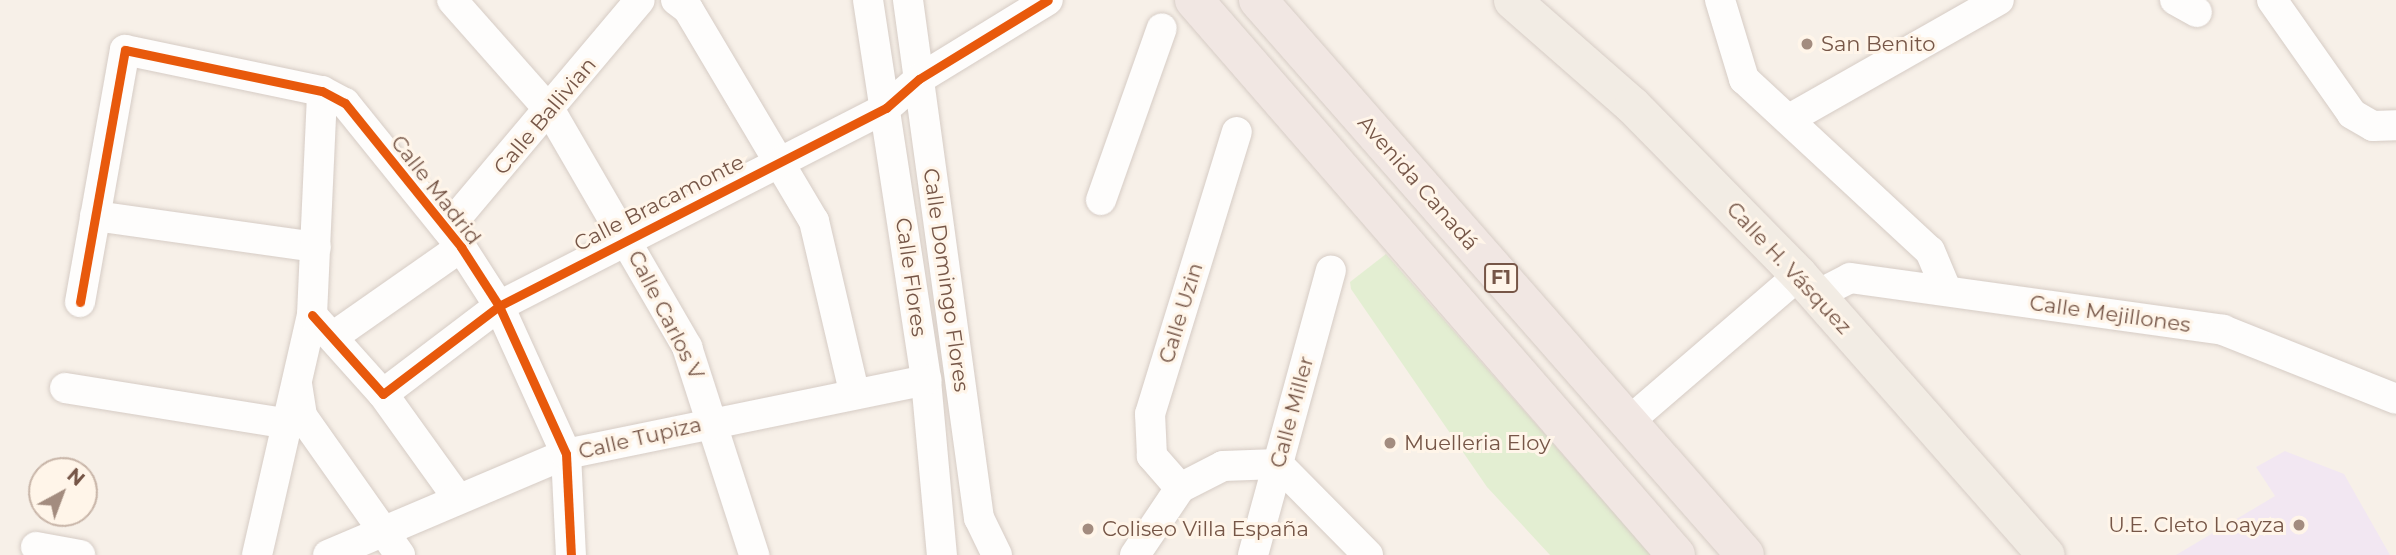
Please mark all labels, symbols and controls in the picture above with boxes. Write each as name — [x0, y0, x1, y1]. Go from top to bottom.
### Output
place label: San Benito — [1821, 31, 1935, 57]
marker: San Benito — [1799, 36, 1815, 52]
street label: Calle Ballivian — [489, 52, 601, 180]
street label: Avenida Canadá — [1353, 110, 1483, 256]
street label: Calle Madrid — [386, 130, 486, 250]
street label: Calle Bracamonte — [570, 149, 748, 257]
street label: Calle Domingo Flores — [918, 167, 974, 393]
street label: Calle H. Vásquez — [1721, 197, 1857, 339]
street label: Calle Flores — [890, 216, 932, 338]
street label: Calle Carlos V — [623, 246, 709, 384]
street label: Calle Uzin — [1154, 260, 1208, 366]
road number: F1 — [1484, 262, 1518, 294]
street label: Calle Mejillones — [2028, 290, 2192, 338]
street label: Calle Miller — [1265, 353, 1319, 471]
street label: Calle Tupiza — [576, 412, 704, 464]
place label: Muelleria Eloy — [1404, 430, 1551, 456]
marker: Muelleria Eloy — [1382, 435, 1398, 451]
north arrow — [28, 457, 98, 527]
text: N — [62, 464, 89, 491]
place label: U.E. Cleto Loayza — [2108, 512, 2285, 538]
place label: Coliseo Villa España — [1102, 516, 1309, 542]
marker: U.E. Cleto Loayza — [2291, 517, 2307, 533]
marker: Coliseo Villa España — [1080, 521, 1096, 537]

